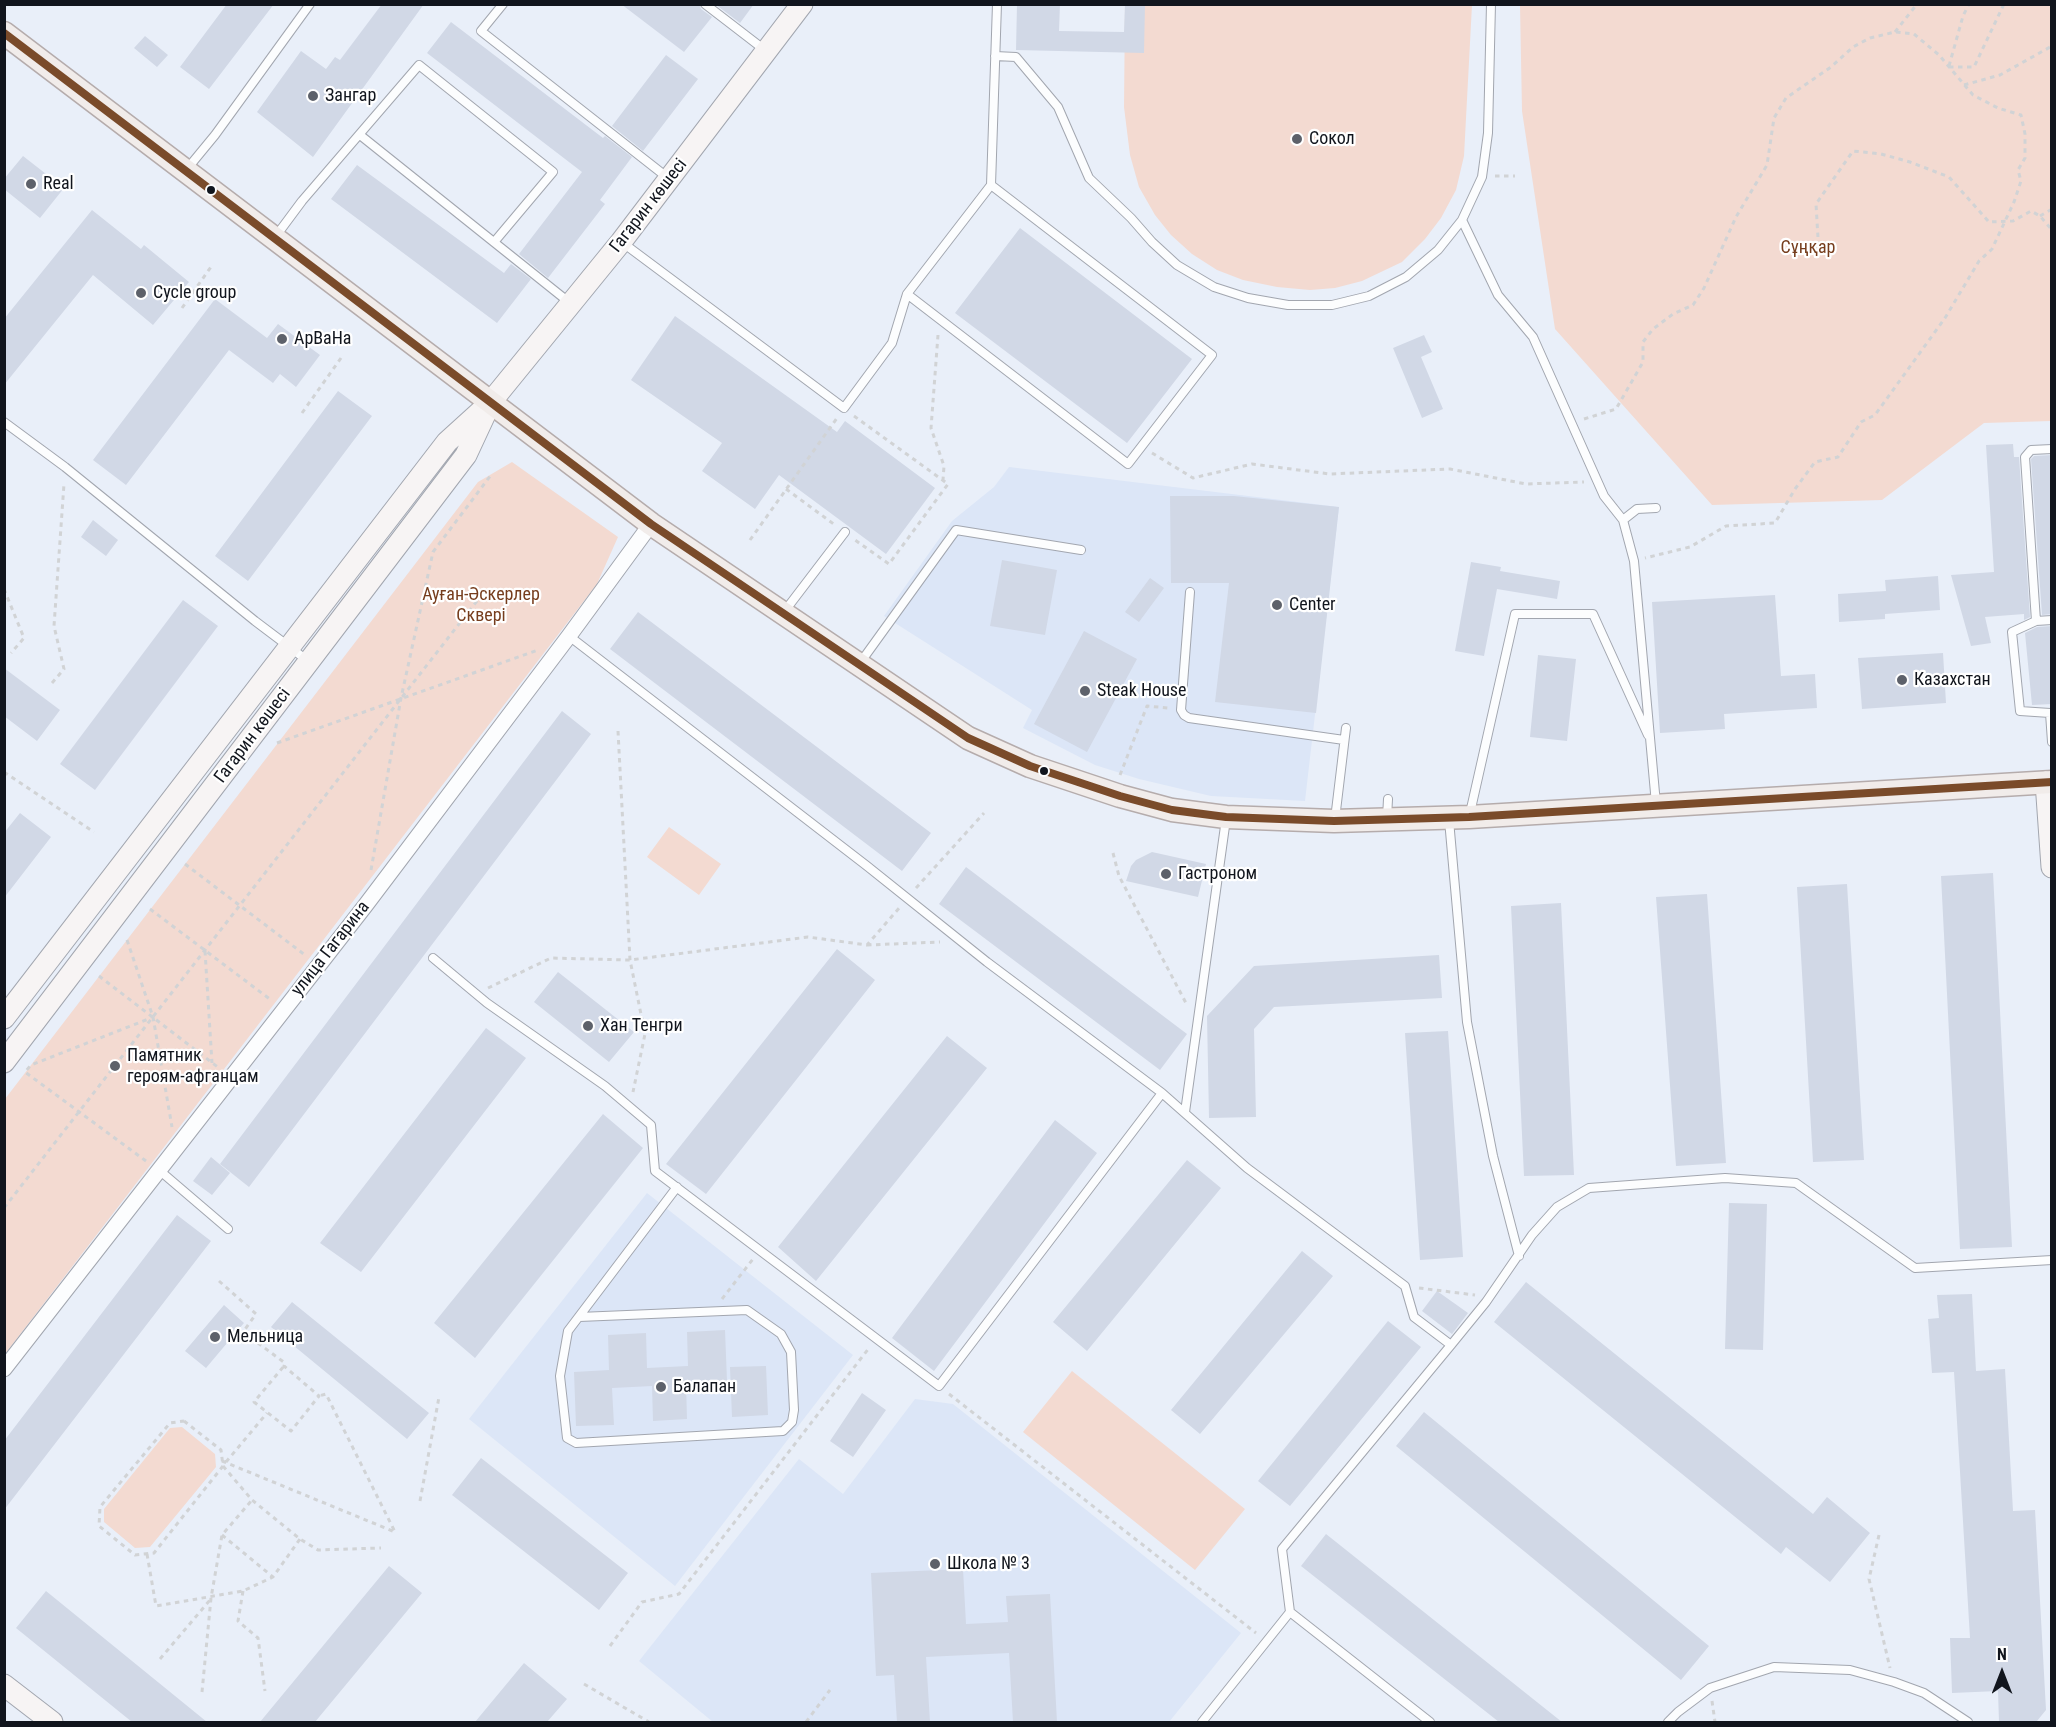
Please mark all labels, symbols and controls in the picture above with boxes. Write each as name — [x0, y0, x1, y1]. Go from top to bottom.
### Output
place label: Зангар — [325, 85, 376, 107]
marker: Зангар — [306, 89, 320, 103]
place label: Сокол — [1309, 128, 1355, 150]
marker: Сокол — [1290, 132, 1304, 146]
street label: Гагарин көшесі — [606, 155, 692, 257]
place label: Real — [43, 173, 74, 195]
marker: Real — [24, 177, 38, 191]
unlabelled marker — [205, 184, 217, 196]
park label: Сұңқар — [1781, 237, 1835, 259]
place label: Cycle group — [153, 282, 236, 304]
marker: Cycle group — [134, 286, 148, 300]
place label: АрВаНа — [294, 328, 351, 350]
marker: АрВаНа — [275, 332, 289, 346]
park label: Ауған-Әскерлер Сквері — [422, 584, 540, 626]
place label: Center — [1289, 594, 1336, 616]
marker: Center — [1270, 598, 1284, 612]
place label: Казахстан — [1914, 669, 1991, 691]
marker: Казахстан — [1895, 673, 1909, 687]
place label: Steak House — [1097, 680, 1187, 702]
street label: Гагарин көшесі — [210, 684, 296, 788]
marker: Steak House — [1078, 684, 1092, 698]
unlabelled marker — [1038, 765, 1050, 777]
place label: Гастроном — [1178, 863, 1257, 885]
marker: Гастроном — [1159, 867, 1173, 881]
street label: улица Гагарина — [287, 897, 375, 1001]
place label: Хан Тенгри — [600, 1015, 683, 1037]
marker: Хан Тенгри — [581, 1019, 595, 1033]
place label: Памятник героям-афганцам — [127, 1045, 259, 1088]
marker: Памятник героям-афганцам — [108, 1059, 122, 1073]
place label: Мельница — [227, 1326, 303, 1348]
marker: Мельница — [208, 1330, 222, 1344]
place label: Балапан — [673, 1376, 736, 1398]
marker: Балапан — [654, 1380, 668, 1394]
place label: Школа № 3 — [947, 1553, 1030, 1575]
marker: Школа № 3 — [928, 1557, 942, 1571]
north arrow — [1972, 1643, 2032, 1703]
text: N — [1997, 1645, 2007, 1664]

